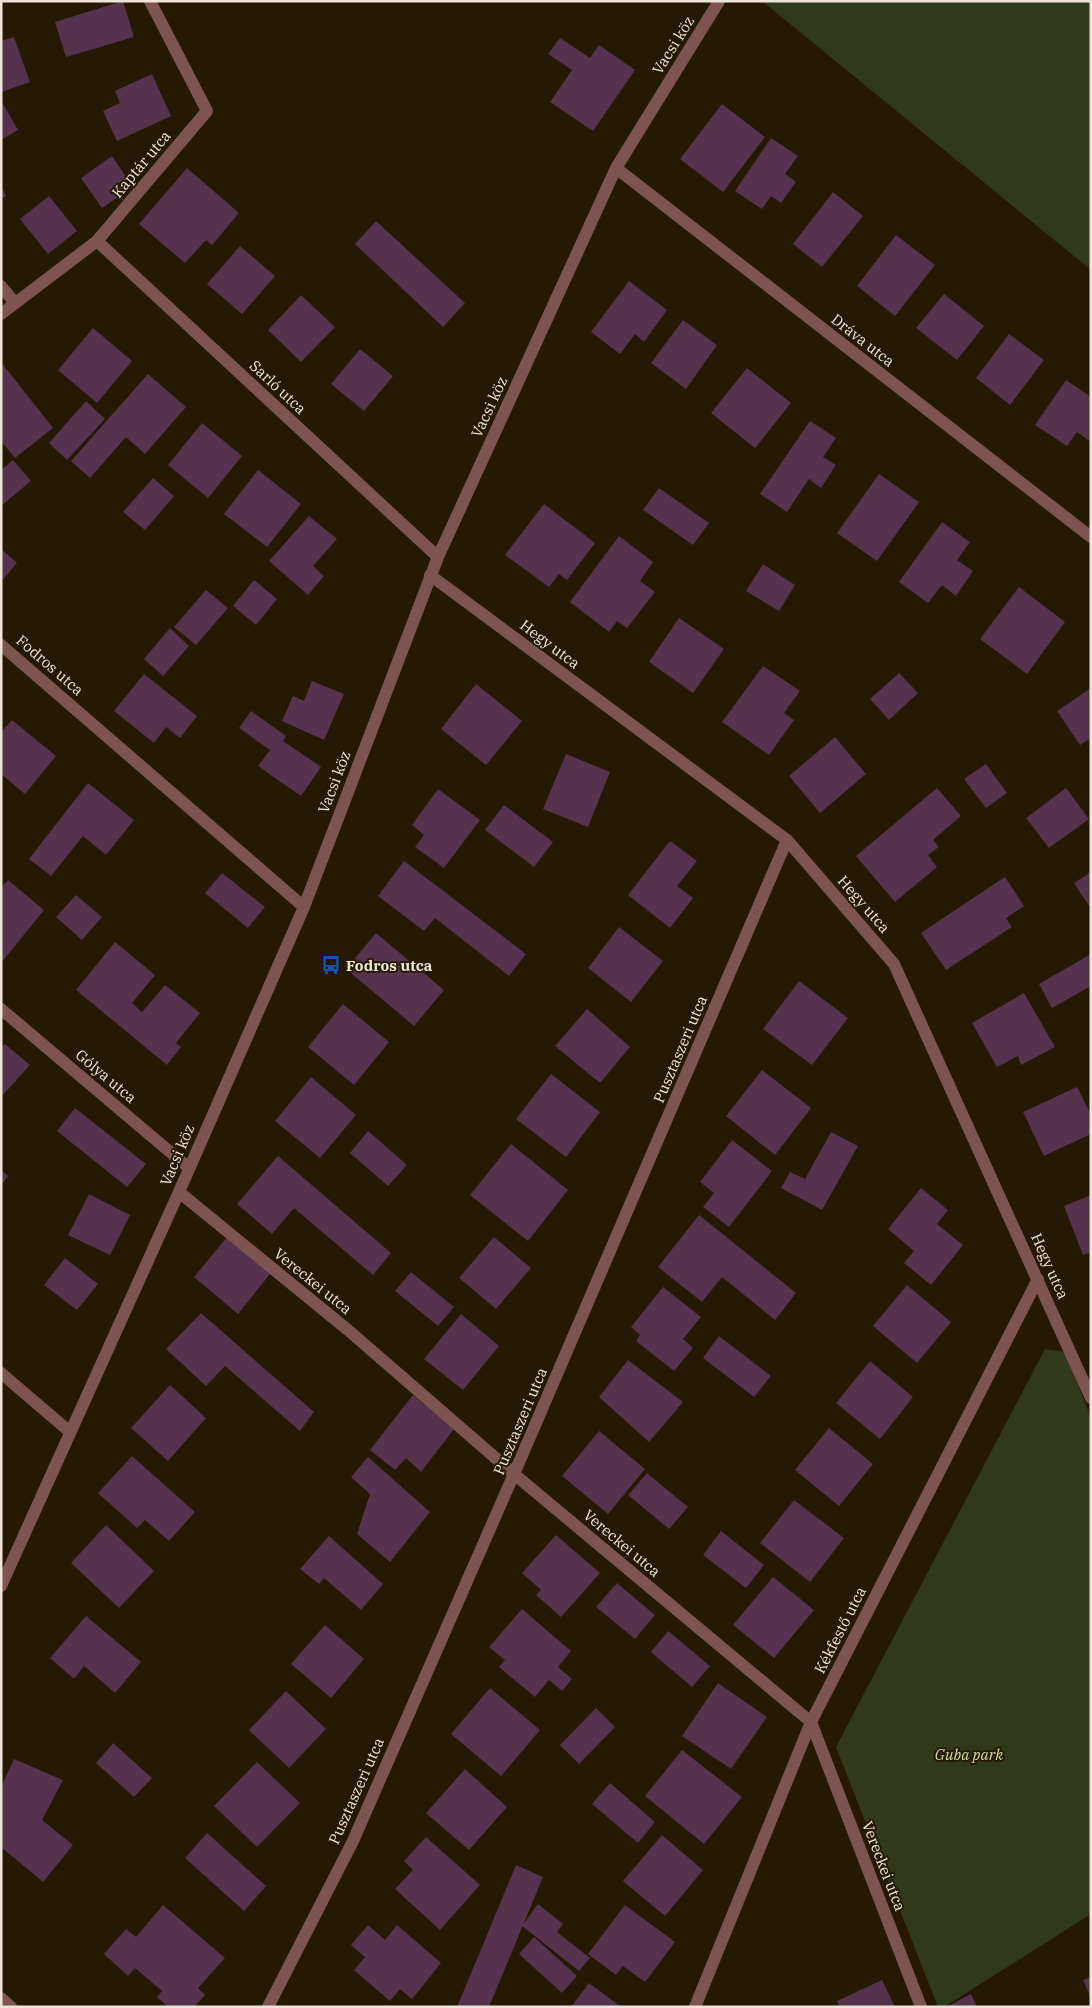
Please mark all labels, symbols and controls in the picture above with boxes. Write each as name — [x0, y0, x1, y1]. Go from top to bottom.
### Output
street label: Vacsi köz — [648, 12, 698, 78]
street label: Kaptár utca — [107, 127, 175, 201]
street label: Dráva utca — [828, 309, 898, 371]
street label: Sarló utca — [246, 356, 310, 418]
street label: Vacsi köz — [467, 374, 511, 440]
street label: Hegy utca — [516, 615, 584, 673]
street label: Fodros utca — [12, 631, 88, 699]
street label: Vacsi köz — [314, 748, 354, 816]
street label: Hegy utca — [834, 871, 894, 937]
bus stop icon: Fodros utca — [320, 954, 342, 976]
place label: Fodros utca — [346, 956, 433, 975]
street label: Pusztaszeri utca — [649, 993, 711, 1105]
street label: Gólya utca — [72, 1045, 140, 1107]
street label: Vacsi köz — [156, 1121, 198, 1189]
street label: Hegy utca — [1027, 1230, 1073, 1302]
street label: Vereckei utca — [270, 1244, 356, 1318]
street label: Pusztaszeri utca — [489, 1365, 551, 1477]
street label: Vereckei utca — [580, 1505, 664, 1581]
street label: Kékfestő utca — [810, 1583, 870, 1677]
street label: Pusztaszeri utca — [324, 1735, 388, 1847]
park label: Guba park — [935, 1745, 1003, 1764]
street label: Vereckei utca — [858, 1818, 910, 1914]

